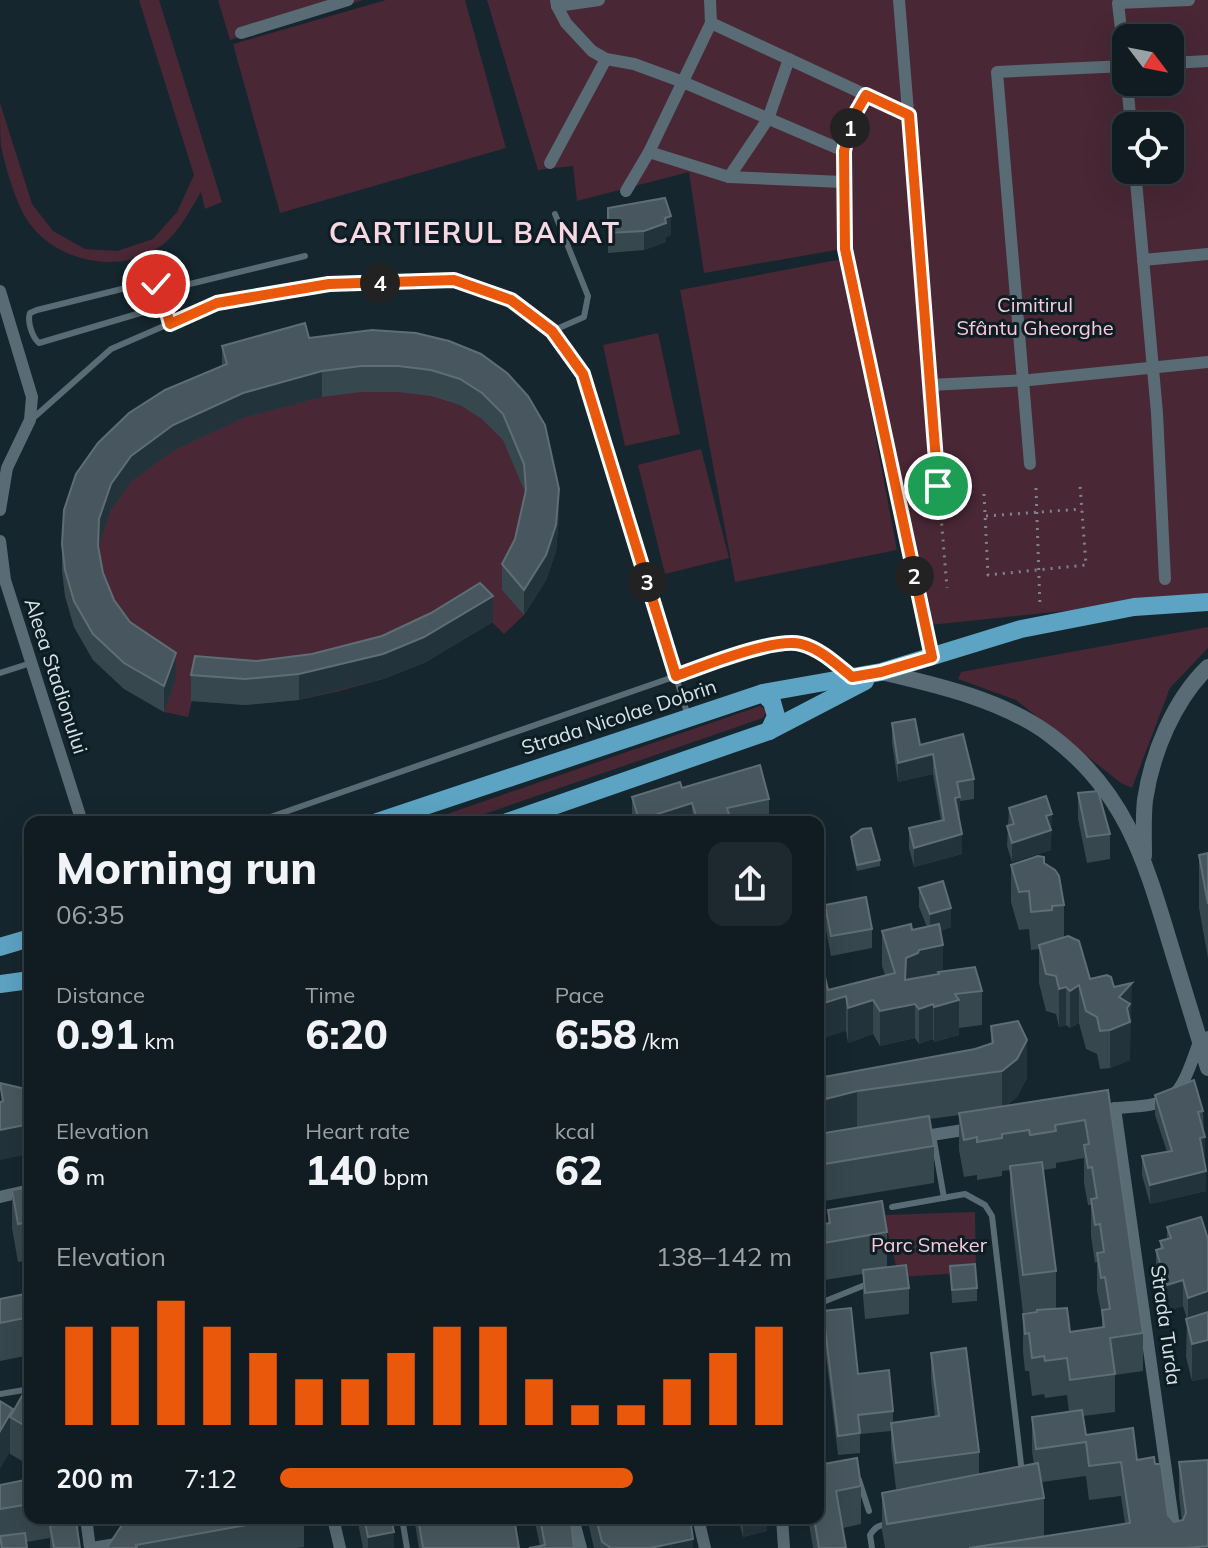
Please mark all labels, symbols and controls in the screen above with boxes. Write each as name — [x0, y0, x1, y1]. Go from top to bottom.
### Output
north arrow — [1112, 24, 1184, 96]
map controls — [1112, 24, 1184, 184]
pin: 1 — [830, 108, 870, 148]
button: locate — [1112, 112, 1184, 184]
text: 1 — [843, 114, 857, 142]
district label: CARTIERUL BANAT — [329, 215, 621, 250]
pin — [122, 250, 190, 318]
icon: check — [134, 262, 178, 306]
pin: 4 — [360, 263, 400, 303]
text: 4 — [373, 269, 387, 297]
park label: Cimitirul Sfântu Gheorghe — [956, 292, 1114, 340]
pin — [904, 452, 972, 520]
icon: arrive — [916, 464, 960, 508]
pin: 2 — [894, 556, 934, 596]
pin: 3 — [627, 562, 667, 602]
text: 2 — [907, 562, 921, 590]
text: 3 — [640, 568, 654, 596]
street label: Aleea Stadionului — [19, 595, 93, 757]
street label: Strada Nicolae Dobrin — [518, 673, 720, 760]
text: Morning run — [56, 840, 317, 895]
button: share — [708, 842, 792, 926]
text: 06:35 — [56, 898, 124, 931]
text: Distance — [56, 981, 145, 1009]
text: Time — [305, 981, 355, 1009]
text: Pace — [555, 981, 604, 1009]
text: 0.91 — [56, 1009, 138, 1059]
text: 6:20 — [305, 1009, 388, 1059]
text: 6:58 — [555, 1009, 637, 1059]
text: km — [138, 1027, 175, 1055]
text: /km — [637, 1027, 680, 1055]
text: Elevation — [56, 1117, 149, 1145]
text: Heart rate — [305, 1117, 410, 1145]
text: kcal — [555, 1117, 595, 1145]
text: 6 — [56, 1145, 80, 1195]
text: 140 — [305, 1145, 377, 1195]
text: 62 — [555, 1145, 603, 1195]
text: m — [80, 1163, 105, 1191]
text: bpm — [377, 1163, 429, 1191]
park label: Parc Smeker — [871, 1232, 988, 1257]
text: Elevation — [56, 1240, 166, 1273]
text: 138–142 m — [656, 1240, 792, 1273]
street label: Strada Turda — [1146, 1263, 1187, 1387]
text: 200 m — [56, 1462, 133, 1495]
text: 7:12 — [184, 1462, 237, 1495]

